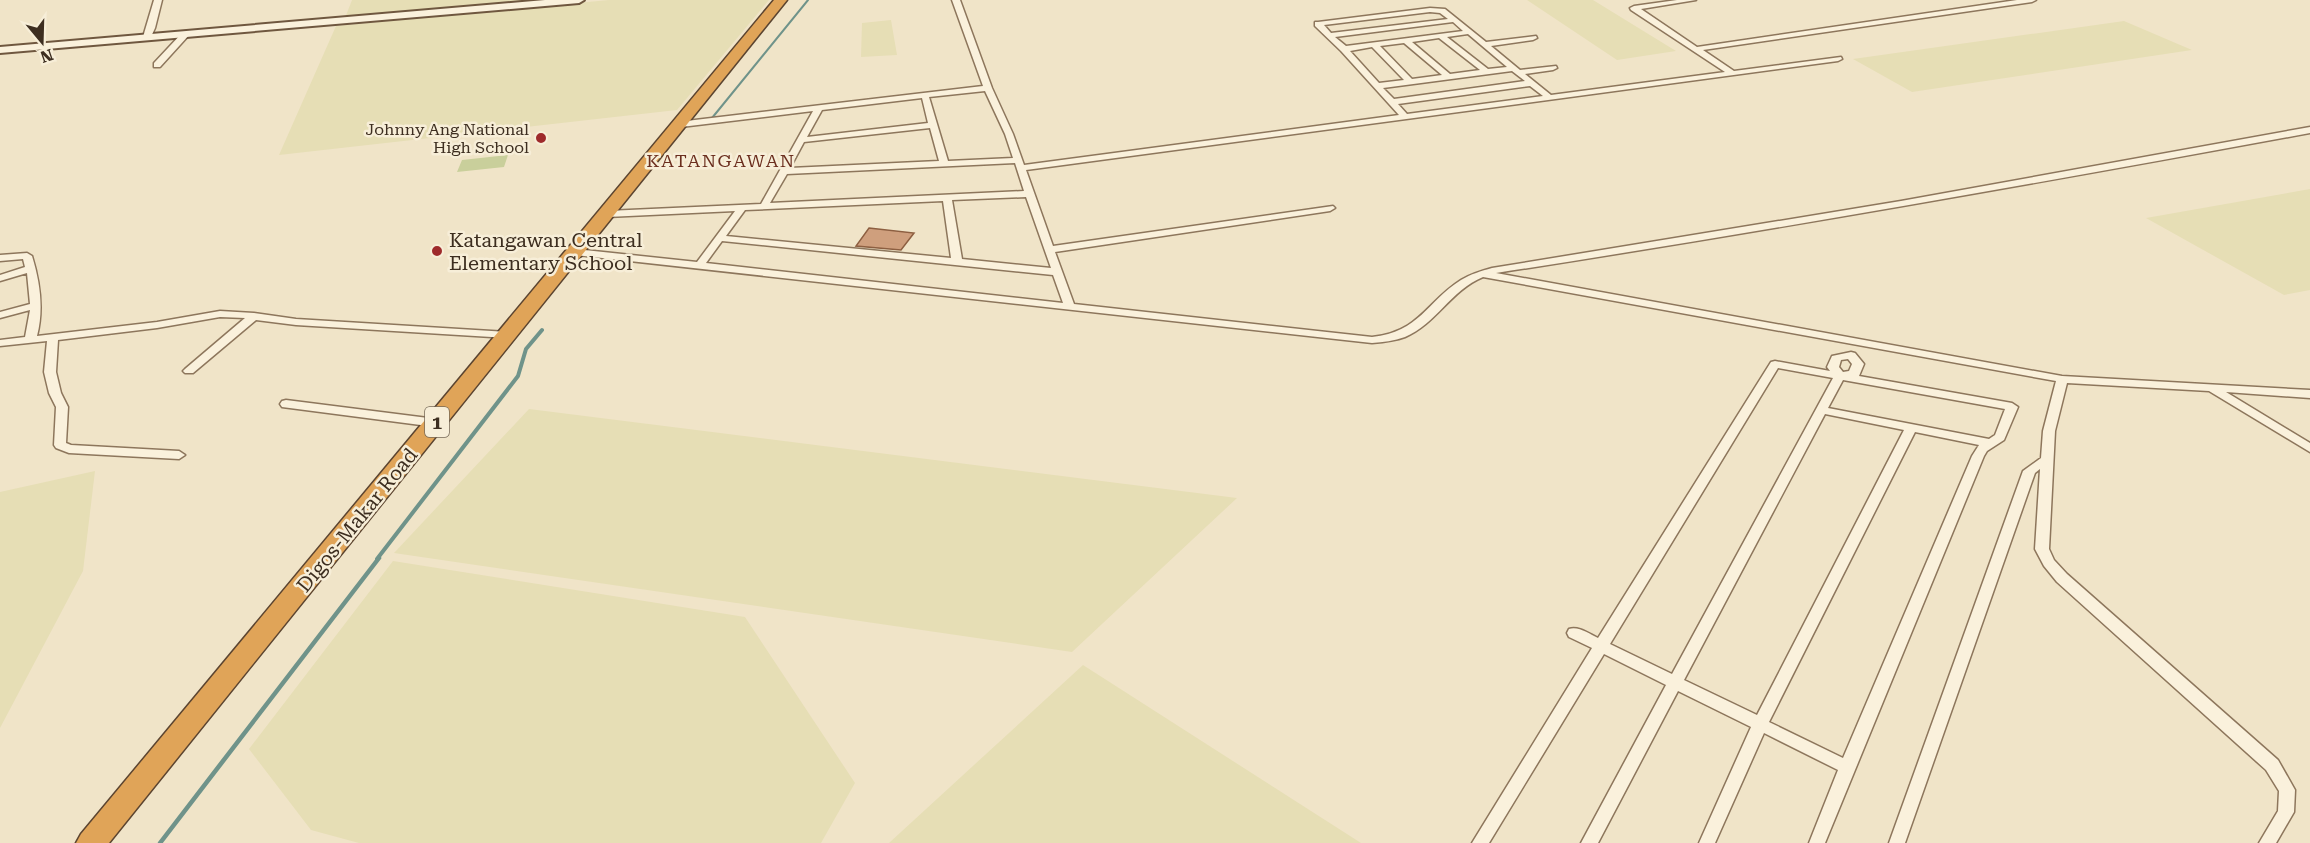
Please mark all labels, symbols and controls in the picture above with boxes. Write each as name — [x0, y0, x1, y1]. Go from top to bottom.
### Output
north arrow — [12, 12, 72, 72]
text: N — [38, 45, 56, 67]
place label: Johnny Ang National High School — [366, 120, 529, 157]
marker: Johnny Ang National High School — [534, 131, 548, 145]
district label: KATANGAWAN — [646, 150, 796, 171]
place label: Katangawan Central Elementary School — [449, 228, 642, 275]
marker: Katangawan Central Elementary School — [430, 244, 444, 258]
road number: 1 — [425, 407, 449, 437]
street label: Digos-Makar Road — [292, 443, 423, 597]

